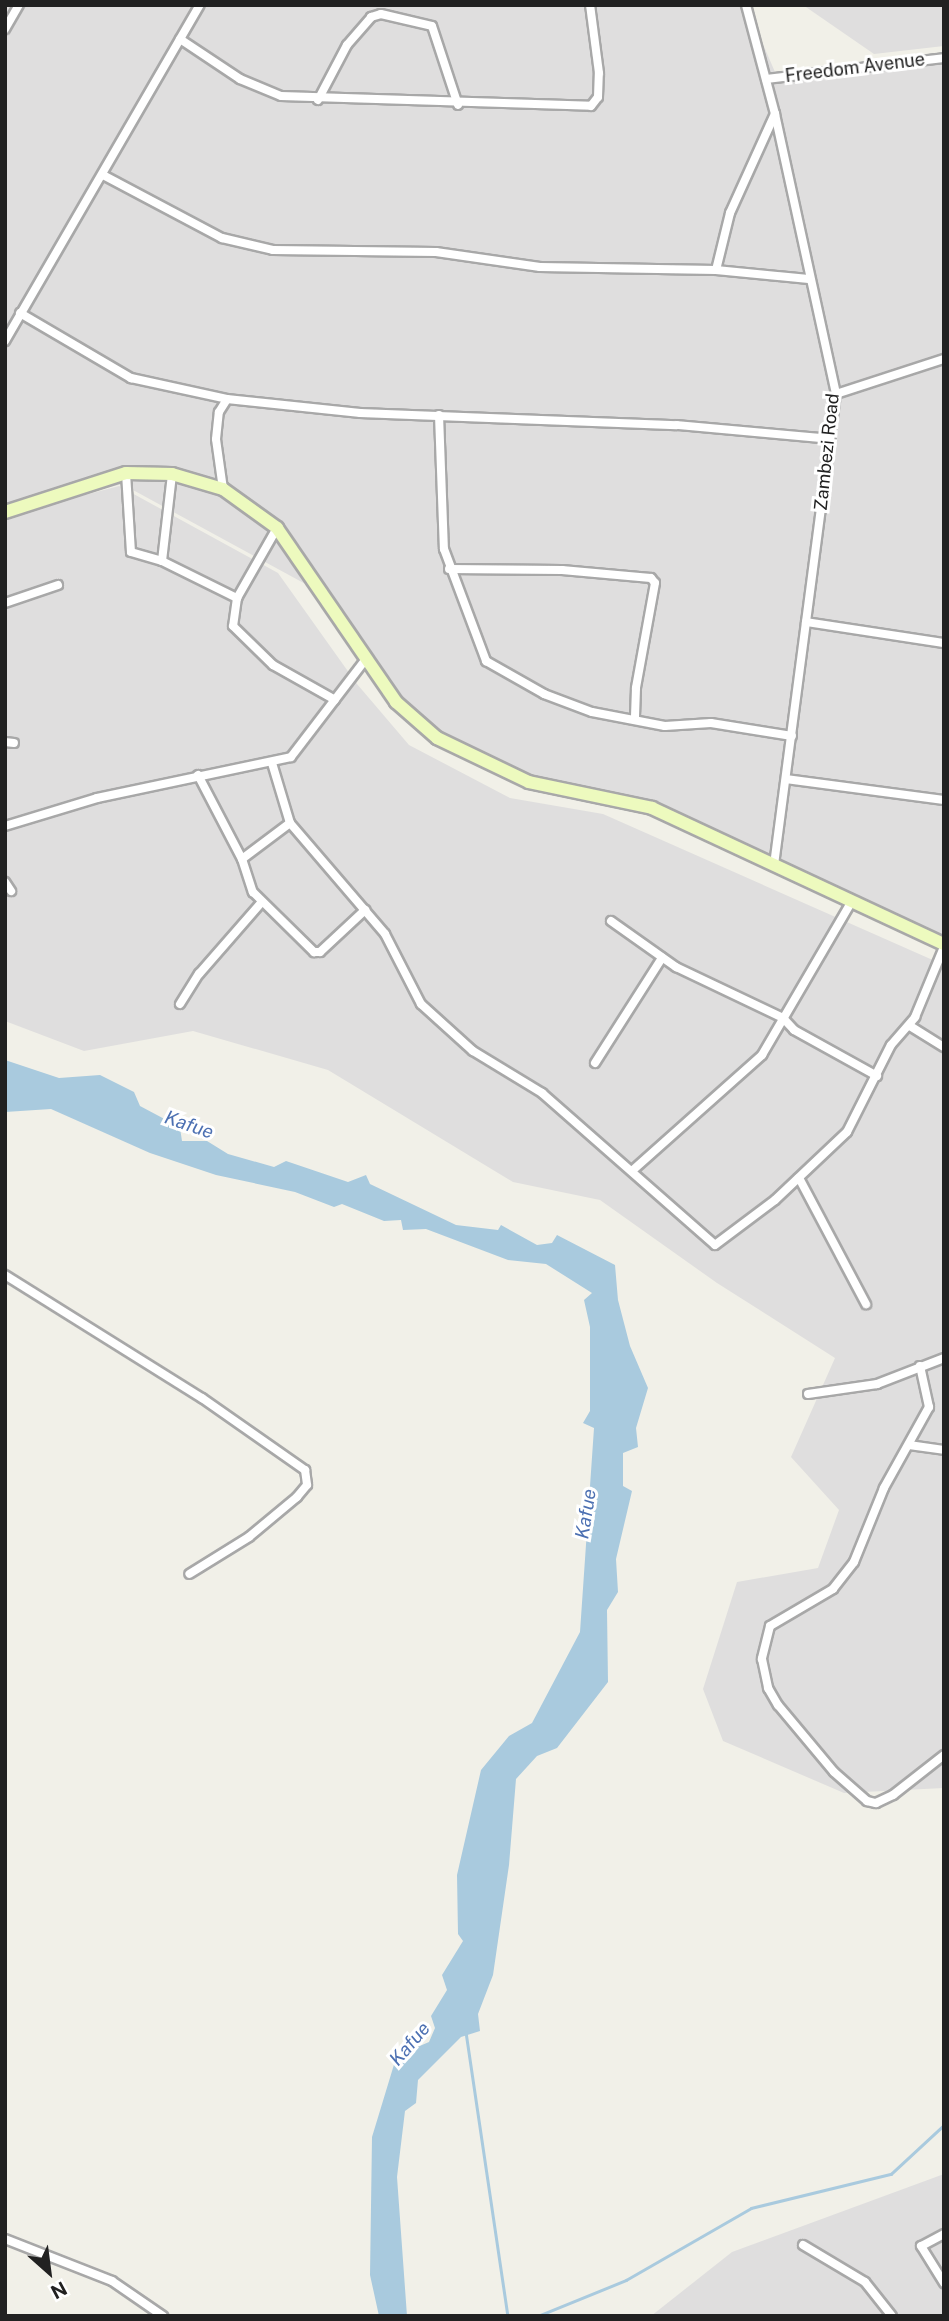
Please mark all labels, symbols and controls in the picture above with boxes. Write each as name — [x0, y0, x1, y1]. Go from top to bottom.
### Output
street label: Freedom Avenue — [784, 49, 926, 87]
street label: Zambezi Road — [810, 392, 844, 512]
water label: Kafue — [161, 1106, 217, 1144]
water label: Kafue — [571, 1487, 601, 1541]
water label: Kafue — [385, 2018, 435, 2070]
north arrow — [14, 2237, 84, 2307]
text: N — [47, 2277, 71, 2304]

